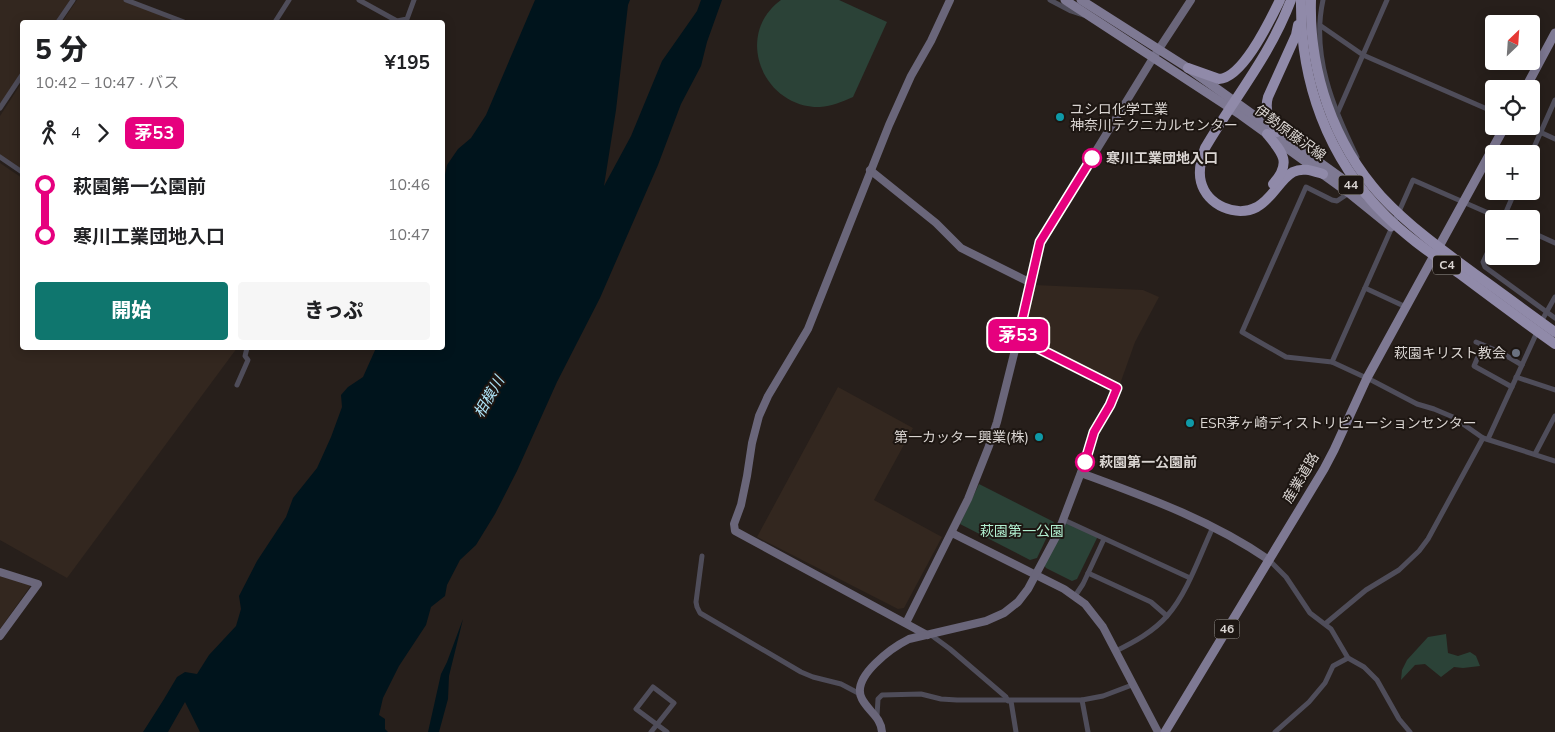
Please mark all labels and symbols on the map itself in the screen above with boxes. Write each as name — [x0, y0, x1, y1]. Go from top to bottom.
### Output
north arrow — [1485, 15, 1540, 70]
place label: ユシロ化学工業 神奈川テクニカルセンター — [1070, 100, 1238, 135]
street label: 伊勢原藤沢線 — [1250, 101, 1330, 165]
marker: ユシロ化学工業 神奈川テクニカルセンター — [1054, 111, 1066, 123]
marker: 寒川工業団地入口 — [1082, 148, 1102, 168]
place label: 寒川工業団地入口 — [1106, 149, 1218, 168]
road number: 44 — [1338, 176, 1364, 194]
road number: C4 — [1433, 256, 1461, 274]
line badge: 茅53 — [989, 319, 1047, 351]
place label: 萩園キリスト教会 — [1394, 344, 1506, 363]
marker: 萩園キリスト教会 — [1510, 347, 1522, 359]
water label: 相模川 — [469, 371, 510, 421]
place label: ESR茅ヶ崎ディストリビューションセンター — [1200, 414, 1477, 433]
marker: ESR茅ヶ崎ディストリビューションセンター — [1184, 417, 1196, 429]
place label: 第一カッター興業(株) — [894, 428, 1029, 447]
marker: 第一カッター興業(株) — [1033, 431, 1045, 443]
street label: 産業道路 — [1278, 449, 1324, 507]
marker: 萩園第一公園前 — [1075, 452, 1095, 472]
place label: 萩園第一公園前 — [1099, 453, 1197, 472]
park label: 萩園第一公園 — [980, 522, 1064, 541]
road number: 46 — [1214, 620, 1240, 638]

